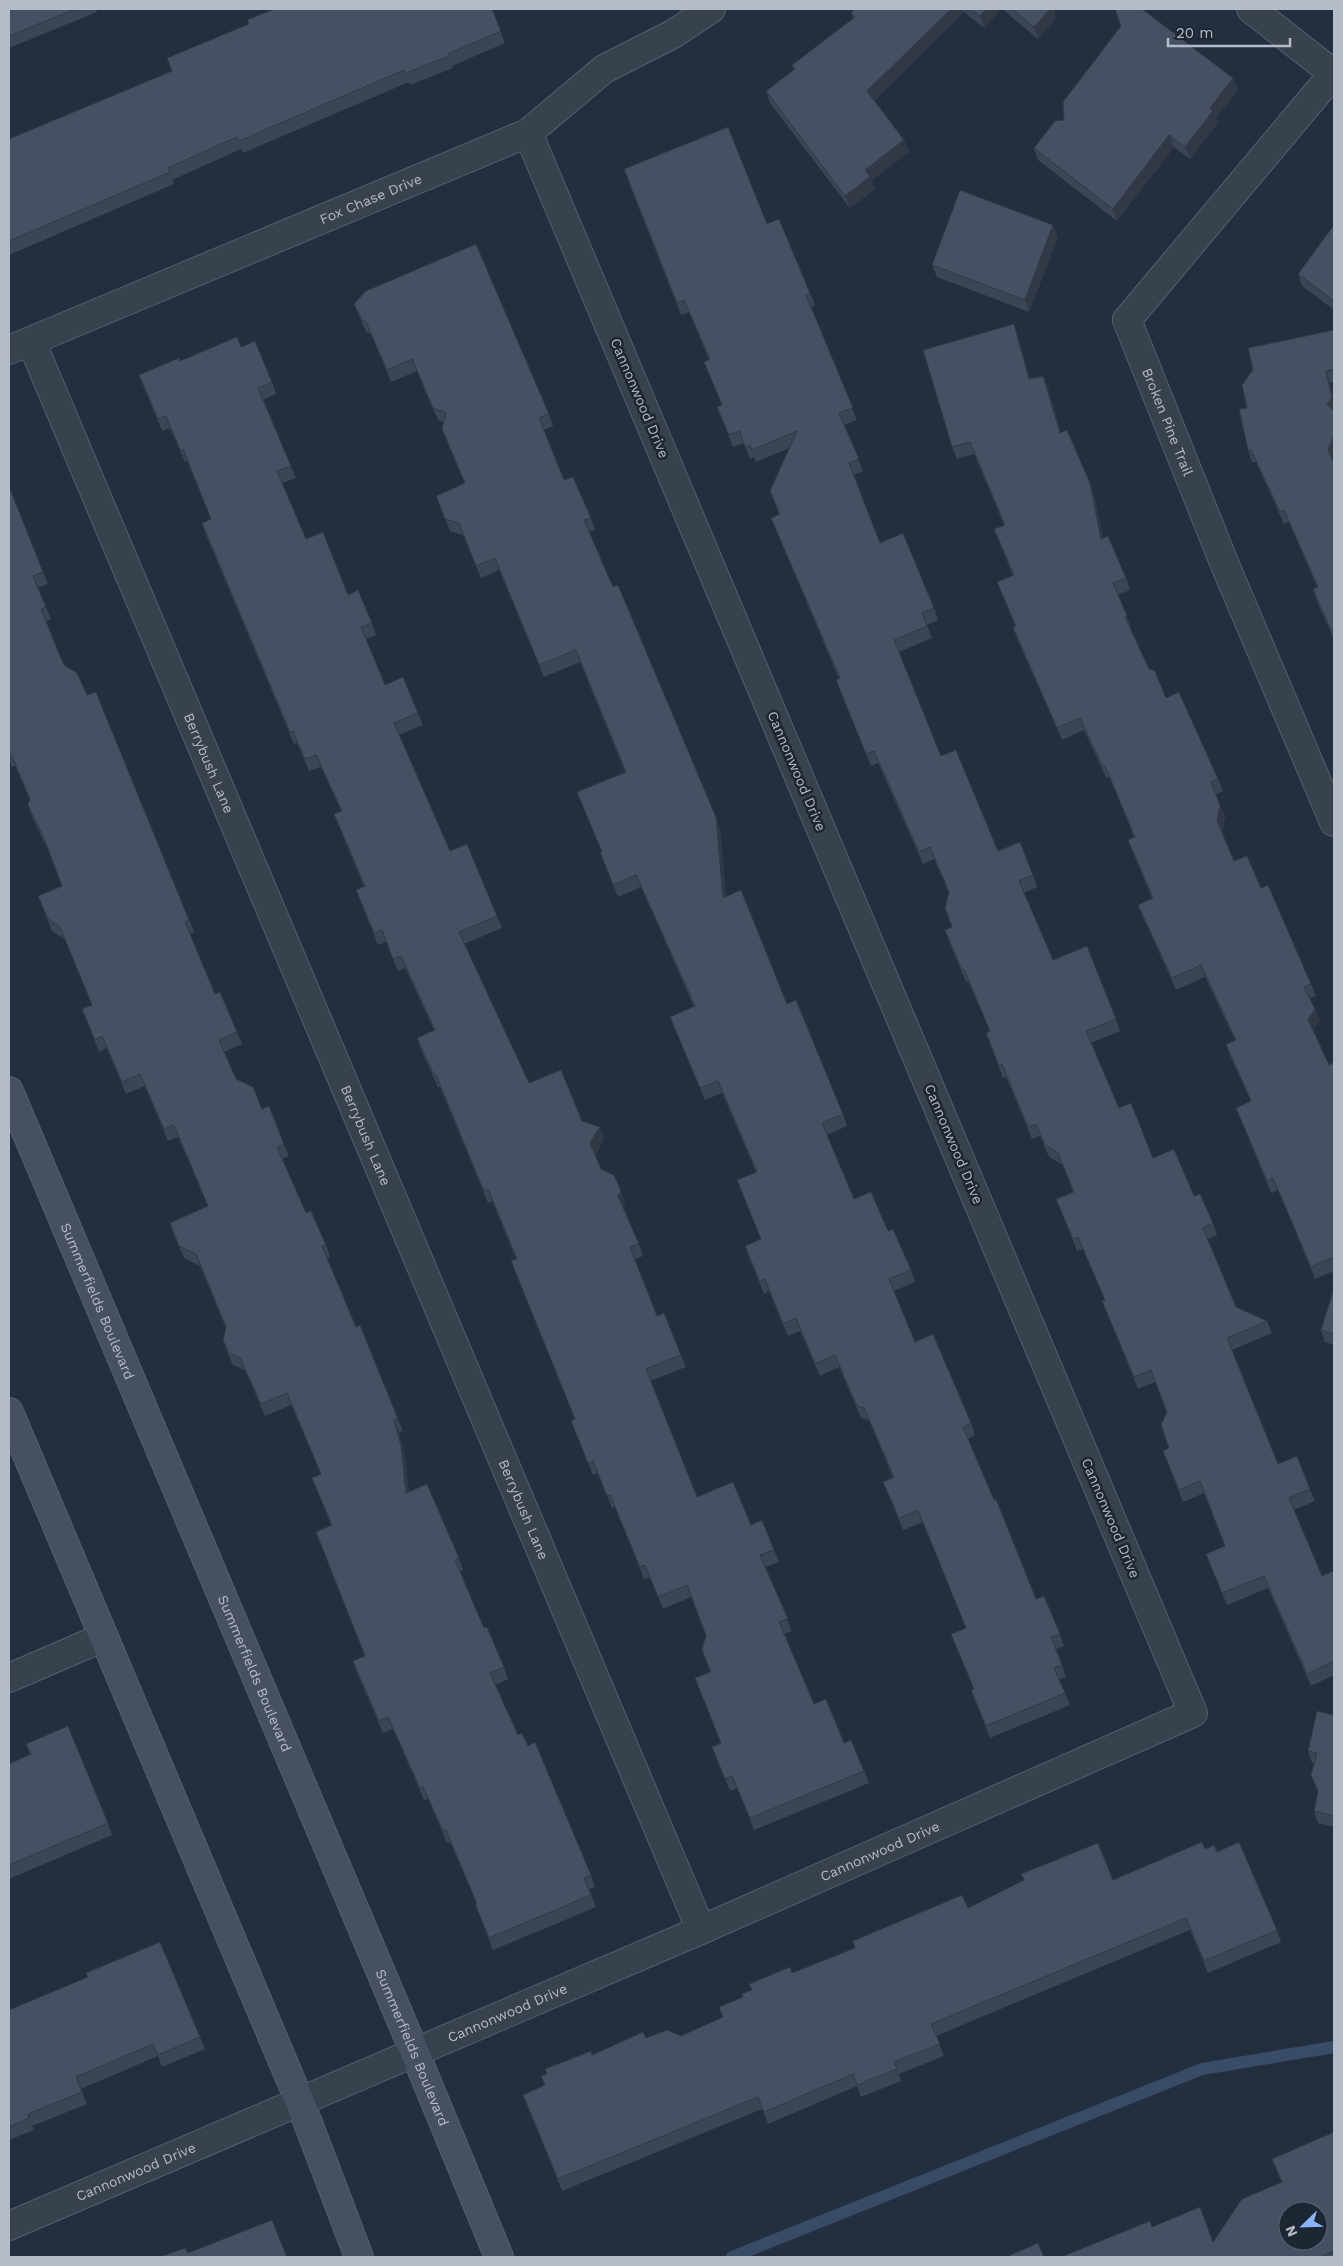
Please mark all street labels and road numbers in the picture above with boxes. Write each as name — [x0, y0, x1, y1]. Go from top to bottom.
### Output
street label: Fox Chase Drive — [317, 170, 424, 227]
street label: Cannonwood Drive — [608, 336, 672, 460]
street label: Broken Pine Trail — [1139, 366, 1197, 479]
street label: Cannonwood Drive — [765, 709, 829, 833]
street label: Berrybush Lane — [181, 711, 237, 816]
street label: Cannonwood Drive — [922, 1082, 986, 1206]
street label: Berrybush Lane — [338, 1083, 394, 1188]
street label: Summerfields Boulevard — [58, 1220, 138, 1382]
street label: Cannonwood Drive — [1079, 1456, 1143, 1580]
street label: Berrybush Lane — [495, 1457, 552, 1562]
street label: Summerfields Boulevard — [215, 1593, 295, 1754]
street label: Cannonwood Drive — [818, 1818, 942, 1884]
street label: Summerfields Boulevard — [373, 1967, 452, 2128]
street label: Cannonwood Drive — [445, 1980, 570, 2045]
street label: Cannonwood Drive — [74, 2139, 198, 2204]

